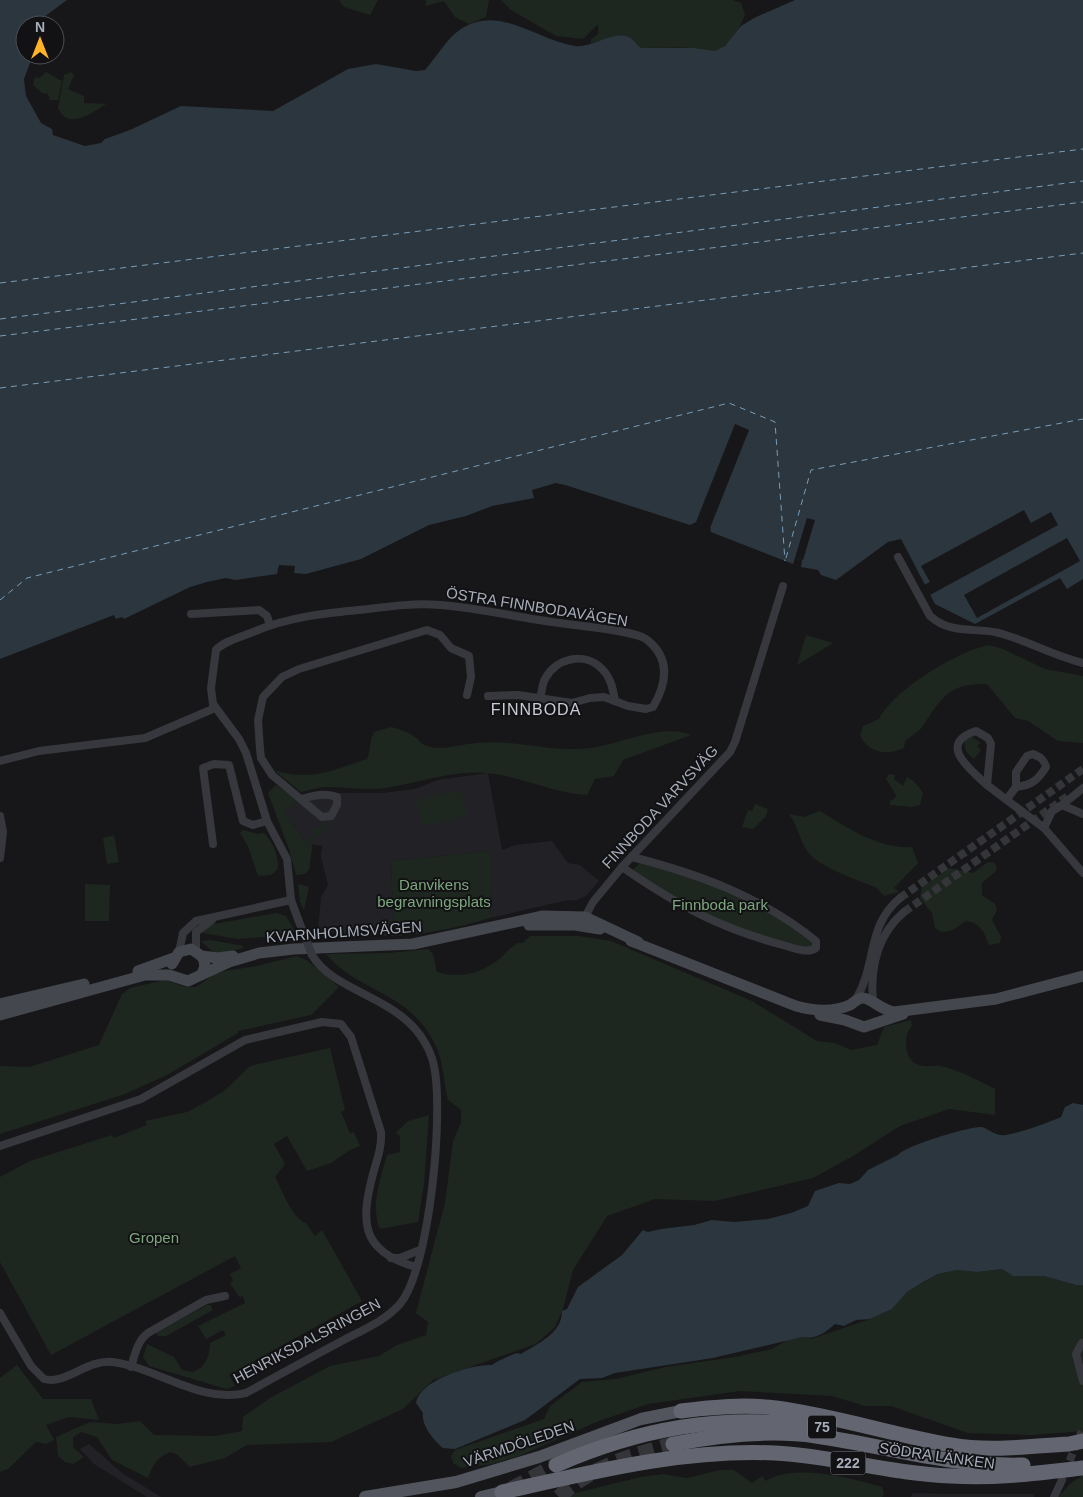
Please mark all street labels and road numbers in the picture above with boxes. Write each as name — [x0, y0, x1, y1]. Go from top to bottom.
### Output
street label: ÖSTRA FINNBODAVÄGEN — [445, 584, 629, 629]
street label: FINNBODA VARVSVÄG — [598, 742, 721, 872]
street label: KVARNHOLMSVÄGEN — [265, 918, 423, 945]
street label: HENRIKSDALSRINGEN — [230, 1295, 383, 1387]
road number: 75 — [808, 1415, 836, 1438]
street label: VÄRMDÖLEDEN — [461, 1417, 576, 1470]
street label: SÖDRA LÄNKEN — [878, 1439, 996, 1472]
road number: 222 — [830, 1452, 866, 1475]

